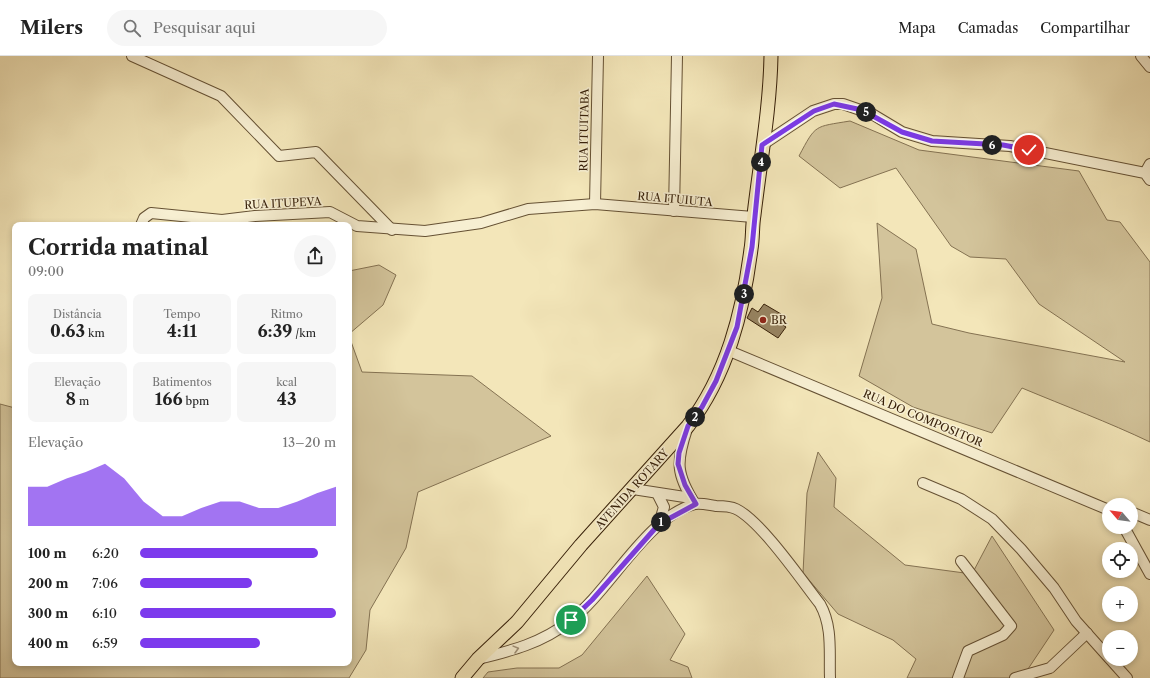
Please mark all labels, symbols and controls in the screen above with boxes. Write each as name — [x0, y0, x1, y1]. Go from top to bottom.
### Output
search box — [107, 10, 387, 46]
text: Milers — [20, 16, 83, 39]
icon: search — [121, 17, 143, 39]
text: Pesquisar aqui — [153, 18, 256, 37]
text: Mapa — [898, 19, 936, 37]
text: Camadas — [958, 19, 1018, 37]
text: Compartilhar — [1040, 19, 1130, 37]
street label: RUA ITUITABA — [576, 88, 592, 172]
pin: 5 — [856, 102, 876, 122]
text: 5 — [863, 105, 869, 119]
pin — [1012, 133, 1046, 167]
pin: 6 — [982, 135, 1002, 155]
text: 6 — [989, 138, 995, 152]
icon: check — [1018, 139, 1040, 161]
pin: 4 — [751, 152, 771, 172]
text: 4 — [758, 155, 764, 169]
street label: RUA ITUIUTA — [637, 189, 714, 209]
street label: RUA ITUPEVA — [244, 194, 323, 212]
text: Corrida matinal — [28, 234, 209, 261]
button: share — [294, 235, 336, 277]
text: 09:00 — [28, 263, 64, 279]
pin: 3 — [734, 284, 754, 304]
text: 3 — [741, 287, 747, 301]
text: Distância — [53, 307, 102, 321]
text: Tempo — [163, 307, 201, 321]
text: Ritmo — [271, 307, 303, 321]
place label: BR — [771, 313, 788, 327]
marker: BR — [758, 315, 768, 325]
text: 0.63 — [50, 321, 85, 341]
text: 4:11 — [167, 321, 197, 341]
text: 6:39 — [257, 321, 292, 341]
text: km — [85, 326, 105, 340]
text: /km — [292, 326, 316, 340]
text: Elevação — [54, 375, 101, 389]
text: Batimentos — [152, 375, 212, 389]
text: kcal — [276, 375, 297, 389]
street label: RUA DO COMPOSITOR — [861, 386, 986, 450]
text: 8 — [66, 389, 76, 409]
text: 166 — [155, 389, 183, 409]
text: 43 — [277, 389, 297, 409]
text: m — [76, 394, 89, 408]
text: bpm — [183, 394, 209, 408]
pin: 2 — [685, 407, 705, 427]
text: 2 — [692, 410, 698, 424]
text: Elevação — [28, 434, 83, 450]
text: 13–20 m — [282, 434, 336, 450]
street label: AVENIDA ROTARY — [592, 446, 672, 533]
north arrow — [1102, 498, 1138, 534]
map controls — [1102, 498, 1138, 666]
pin: 1 — [651, 512, 671, 532]
text: 1 — [659, 515, 663, 529]
button: locate — [1102, 542, 1138, 578]
text: 100 m — [28, 545, 67, 561]
text: 6:20 — [92, 545, 119, 561]
text: 200 m — [28, 575, 68, 591]
text: 7:06 — [92, 575, 118, 591]
button: + — [1102, 586, 1138, 622]
pin — [554, 603, 588, 637]
text: 300 m — [28, 605, 68, 621]
text: 6:10 — [92, 605, 117, 621]
icon: arrive — [560, 609, 582, 631]
button: − — [1102, 630, 1138, 666]
text: 400 m — [28, 635, 68, 651]
text: 6:59 — [92, 635, 118, 651]
one-way arrow — [513, 646, 519, 654]

